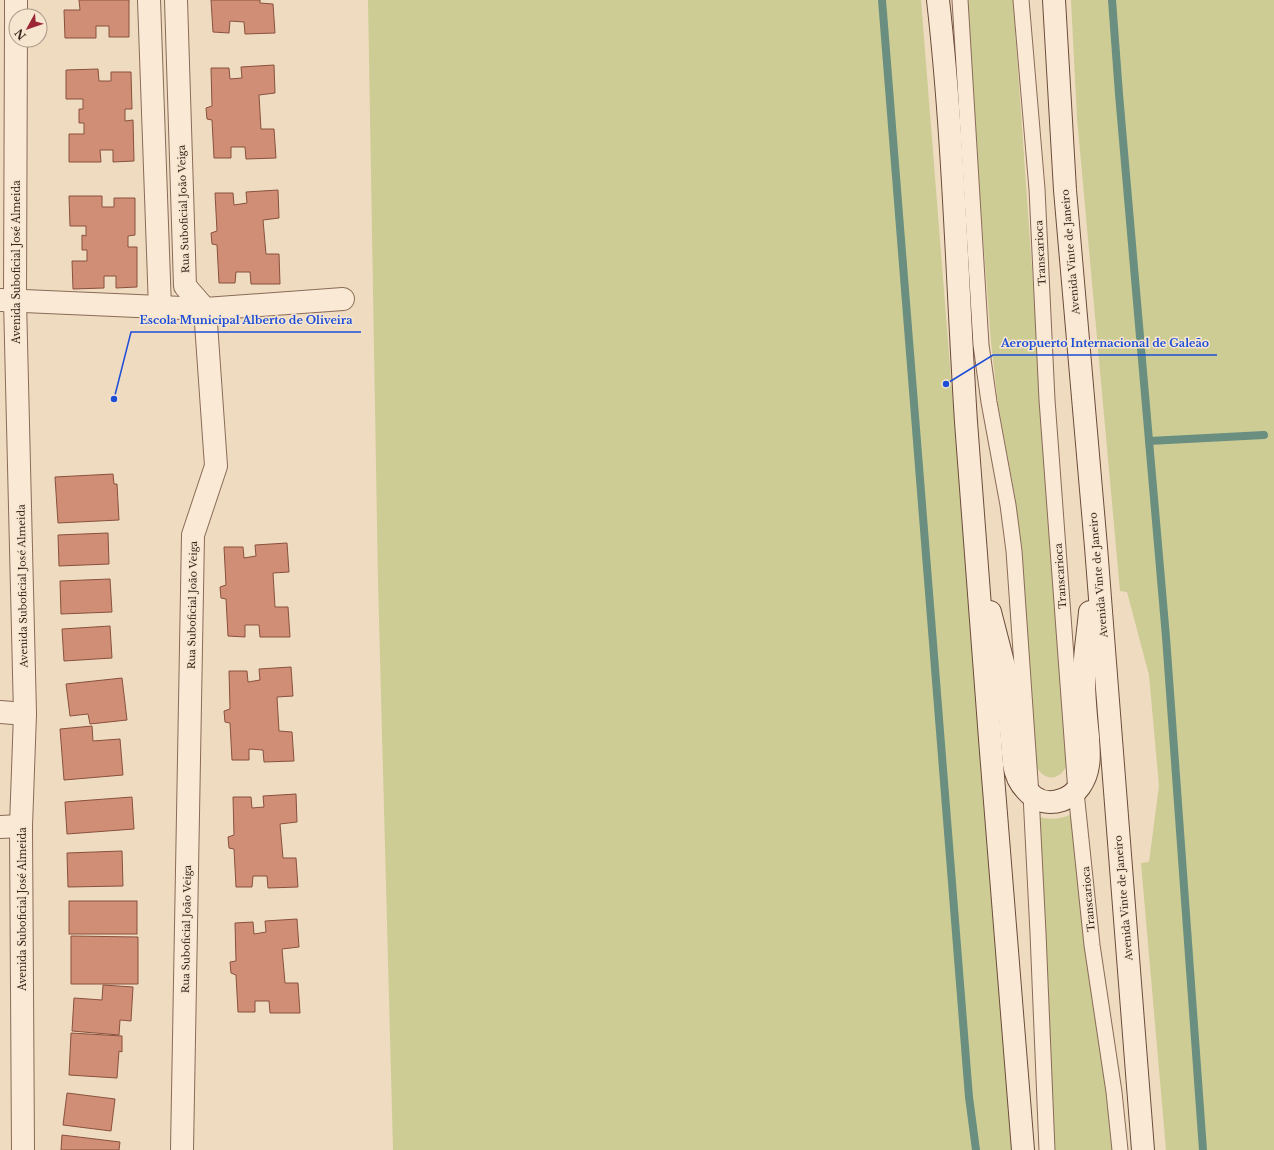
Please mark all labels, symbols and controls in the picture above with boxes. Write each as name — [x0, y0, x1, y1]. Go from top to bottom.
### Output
north arrow — [8, 8, 48, 48]
text: N — [11, 25, 29, 43]
street label: Rua Suboficial João Veiga — [175, 144, 192, 273]
street label: Avenida Suboficial José Almeida — [10, 180, 23, 345]
street label: Avenida Vinte de Janeiro — [1058, 188, 1083, 316]
street label: Transcarioca — [1032, 219, 1049, 286]
callout: Escola Municipal Alberto de Oliveira — [131, 309, 361, 332]
text: Escola Municipal Alberto de Oliveira — [139, 313, 353, 327]
callout: Aeropuerto Internacional de Galeão — [993, 332, 1217, 355]
text: Aeropuerto Internacional de Galeão — [1000, 336, 1209, 350]
street label: Avenida Suboficial José Almeida — [15, 504, 30, 669]
street label: Avenida Vinte de Janeiro — [1086, 511, 1111, 639]
street label: Rua Suboficial João Veiga — [185, 540, 200, 669]
street label: Transcarioca — [1052, 542, 1069, 609]
street label: Avenida Suboficial José Almeida — [16, 827, 29, 992]
street label: Avenida Vinte de Janeiro — [1111, 834, 1136, 962]
street label: Rua Suboficial João Veiga — [179, 864, 194, 993]
street label: Transcarioca — [1079, 865, 1098, 932]

